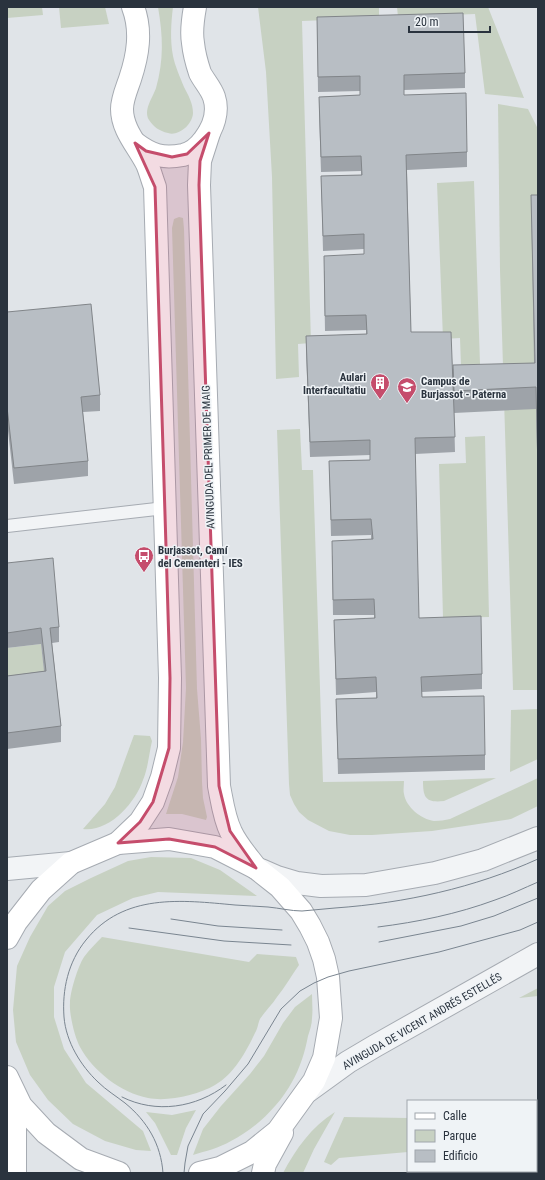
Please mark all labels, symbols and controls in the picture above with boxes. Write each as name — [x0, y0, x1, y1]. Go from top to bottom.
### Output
scale bar — [409, 8, 490, 34]
text: 20 m — [415, 15, 439, 29]
place label: Aulari Interfacultatiu — [303, 371, 366, 397]
building icon: Aulari Interfacultatiu — [369, 372, 391, 400]
place label: Campus de Burjassot - Paterna — [421, 375, 506, 401]
school or university icon: Campus de Burjassot - Paterna — [396, 376, 418, 404]
street label: AVINGUDA DEL PRIMER DE MAIG — [199, 385, 218, 529]
place label: Burjassot, Camí del Cementeri - IES — [158, 544, 243, 570]
bus stop icon: Burjassot, Camí del Cementeri - IES — [133, 545, 155, 573]
street label: AVINGUDA DE VICENT ANDRÉS ESTELLÉS — [340, 970, 505, 1073]
legend — [407, 1100, 537, 1172]
text: Calle — [443, 1109, 467, 1123]
text: Parque — [443, 1129, 477, 1143]
text: Edificio — [443, 1149, 478, 1163]

